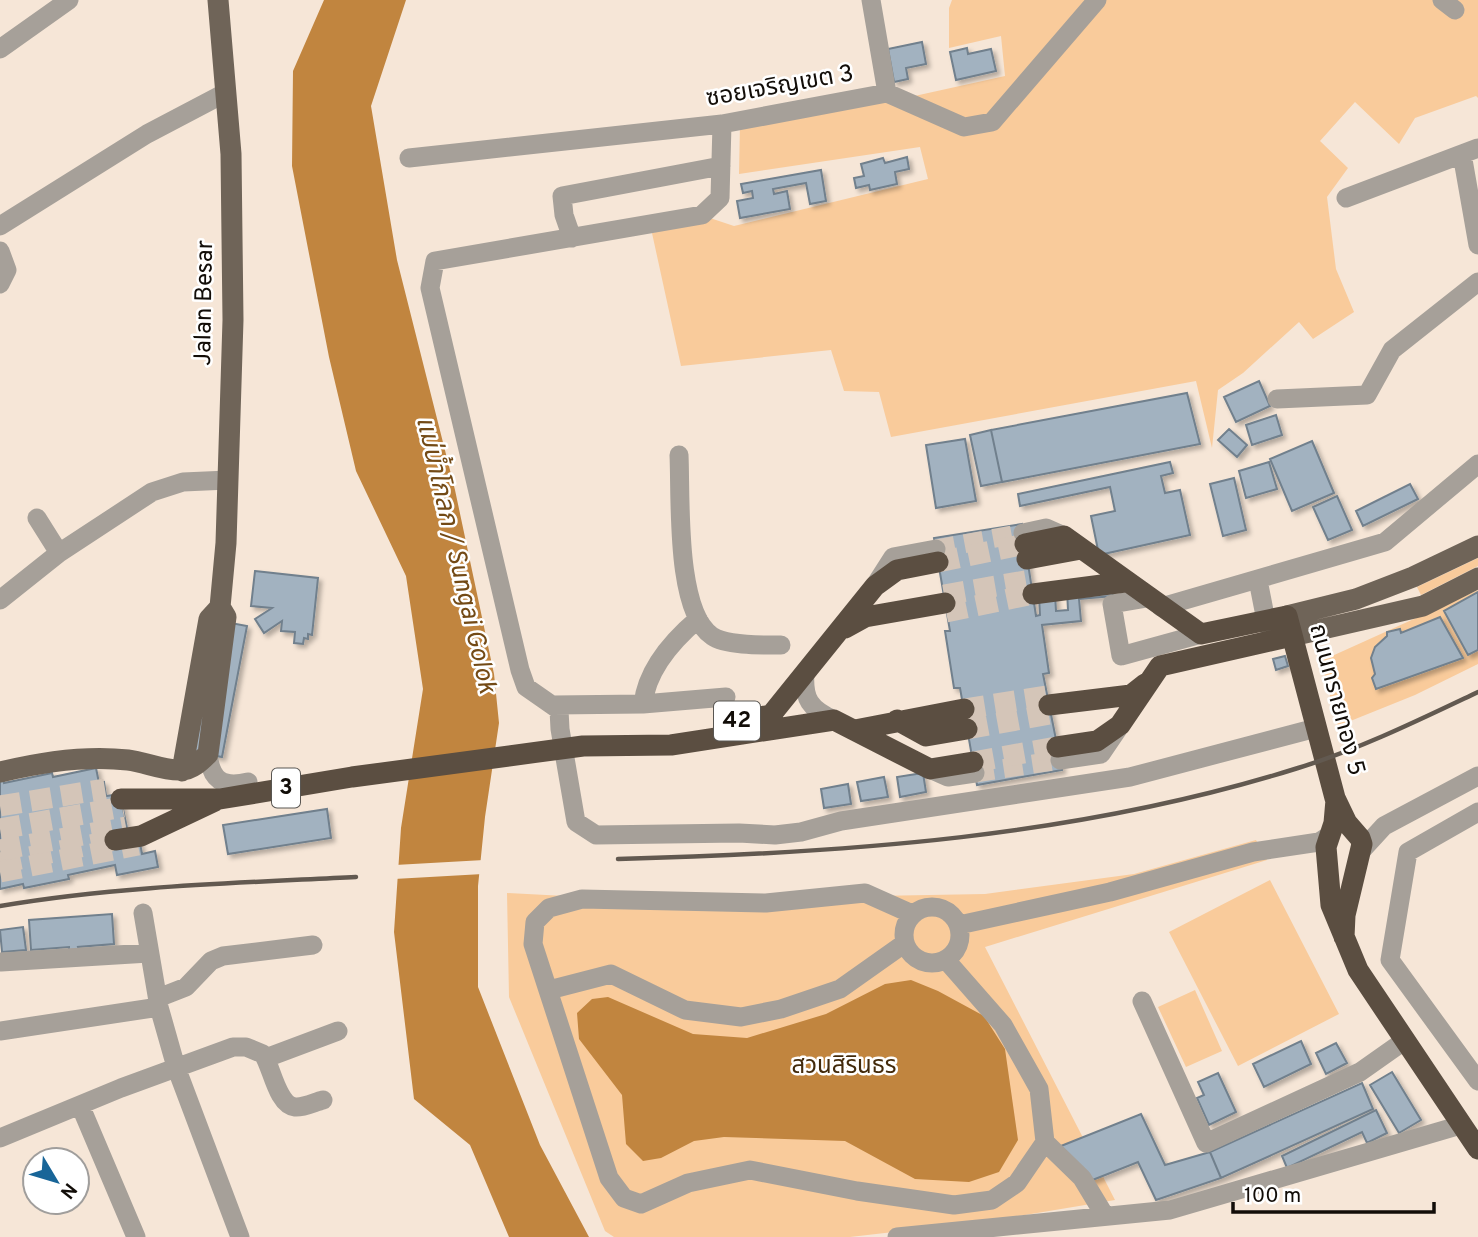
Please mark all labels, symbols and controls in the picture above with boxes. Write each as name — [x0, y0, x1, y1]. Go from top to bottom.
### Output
street label: ซอยเจริญเขต 3 — [704, 59, 856, 115]
street label: Jalan Besar — [189, 240, 221, 366]
water label: แม่น้ำโกลก / Sungai Golok — [407, 412, 507, 698]
street label: ถนนทรายทอง 5 — [1301, 621, 1371, 779]
road number: 42 — [714, 702, 760, 740]
road number: 3 — [272, 768, 300, 808]
park label: สวนสิรินธร — [791, 1052, 897, 1082]
north arrow — [21, 1146, 91, 1216]
scale bar — [1233, 1170, 1434, 1214]
text: N — [54, 1177, 81, 1203]
text: 100 m — [1244, 1183, 1301, 1210]

